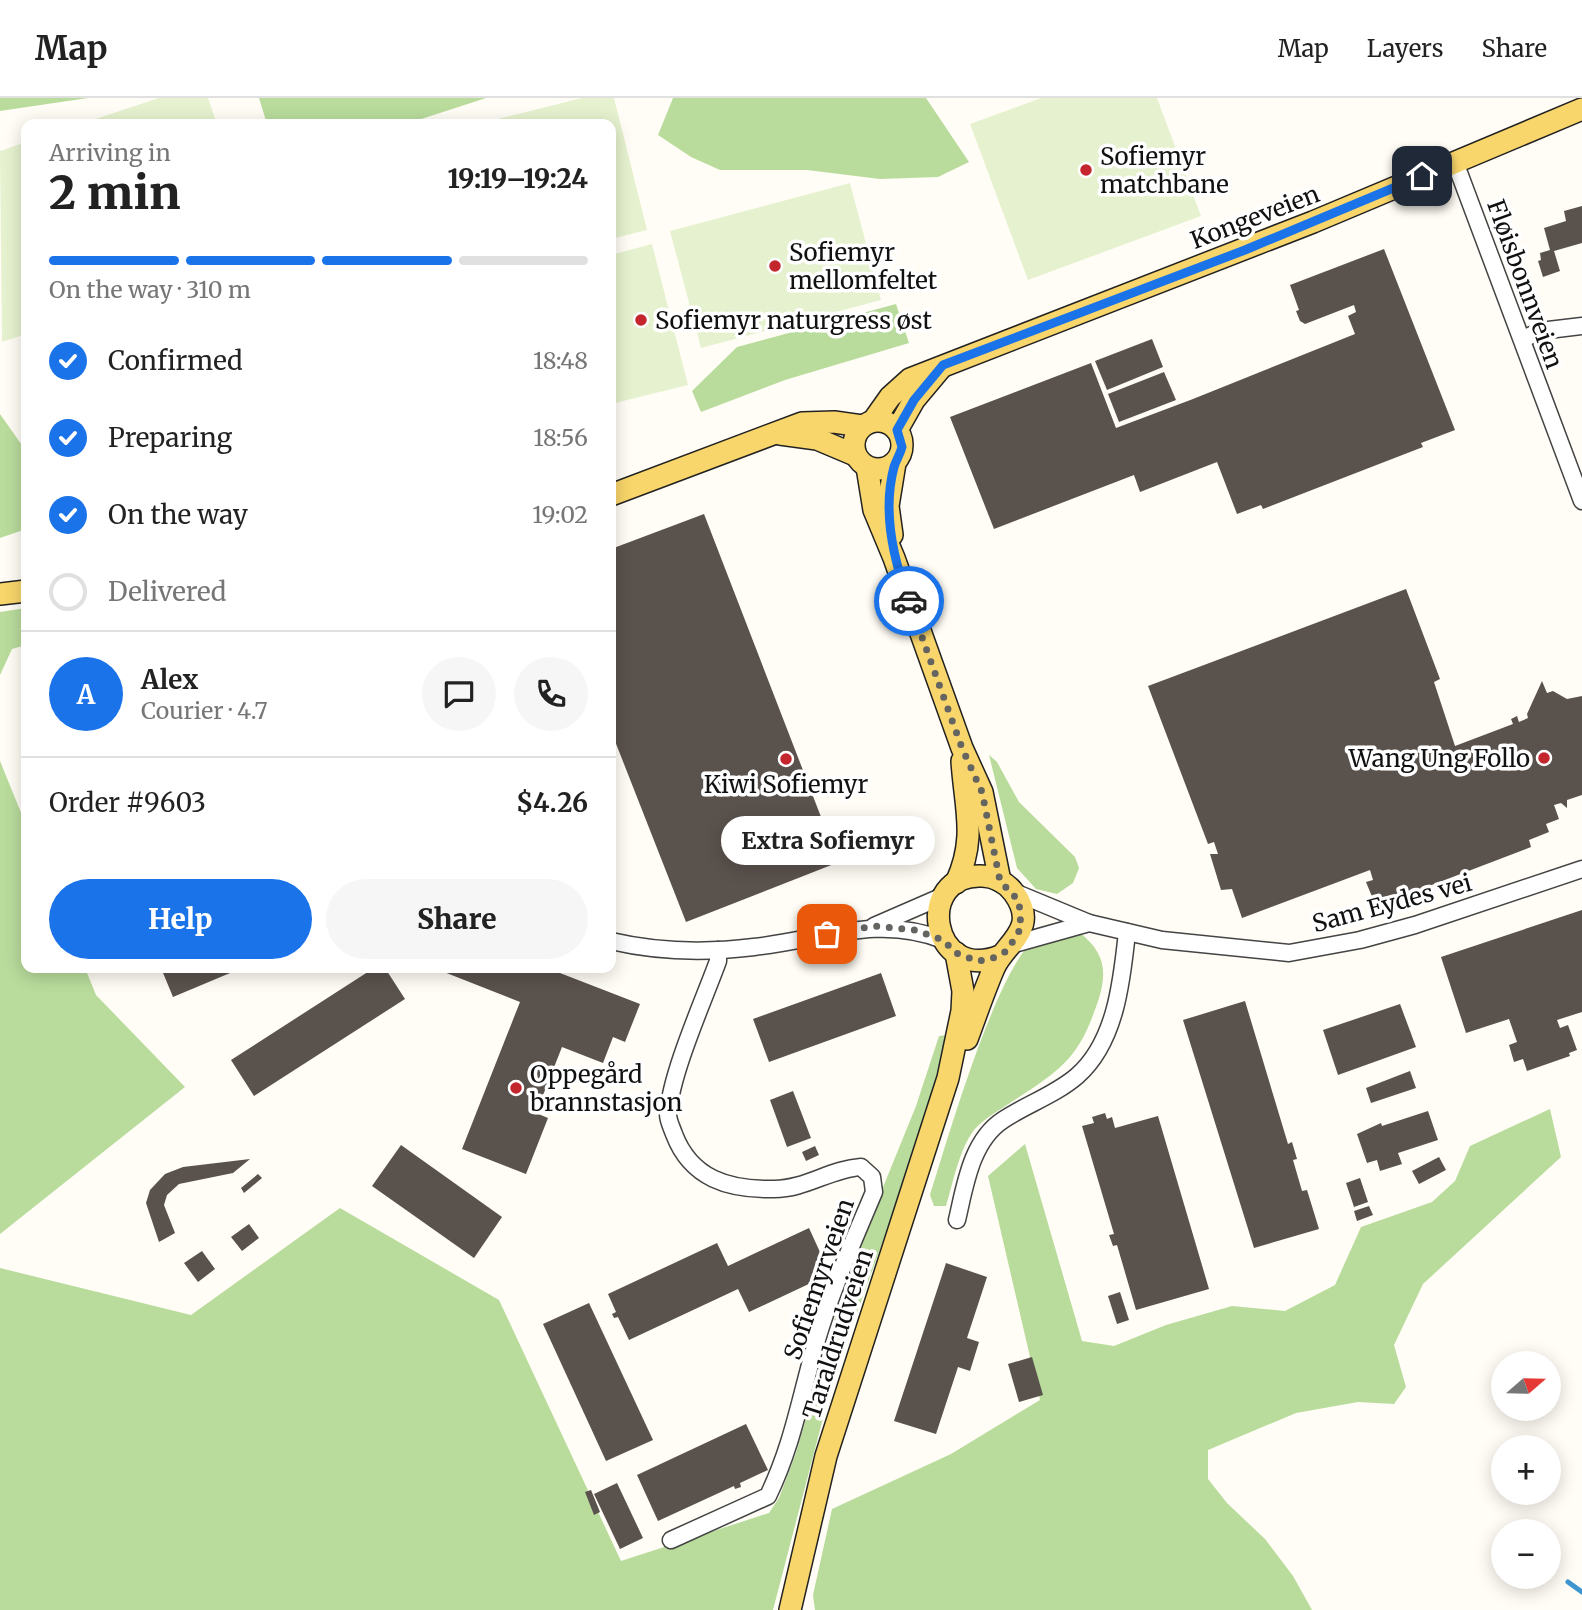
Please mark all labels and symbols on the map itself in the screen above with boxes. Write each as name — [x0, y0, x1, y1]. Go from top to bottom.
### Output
place label: Sofiemyr matchbane — [1100, 141, 1229, 200]
pin — [1392, 146, 1452, 206]
marker: Sofiemyr matchbane — [1078, 162, 1094, 178]
street label: Kongeveien — [1186, 178, 1324, 256]
street label: Fløisbonnveien — [1480, 195, 1570, 373]
place label: Sofiemyr mellomfeltet — [789, 237, 938, 296]
marker: Sofiemyr mellomfeltet — [767, 258, 783, 274]
place label: Sofiemyr naturgress øst — [655, 305, 932, 336]
marker: Sofiemyr naturgress øst — [633, 312, 649, 328]
courier — [874, 566, 944, 636]
place label: Wang Ung Follo — [1348, 743, 1530, 774]
marker: Wang Ung Follo — [1536, 750, 1552, 766]
marker: Kiwi Sofiemyr — [778, 751, 794, 767]
place label: Kiwi Sofiemyr — [704, 769, 869, 800]
callout: Extra Sofiemyr — [720, 815, 934, 864]
street label: Sam Eydes vei — [1309, 867, 1475, 939]
pin — [797, 904, 857, 964]
place label: Oppegård brannstasjon — [529, 1059, 683, 1118]
marker: Oppegård brannstasjon — [508, 1080, 524, 1096]
street label: Sofiemyrveien — [777, 1194, 861, 1364]
street label: Taraldrudveien — [796, 1245, 880, 1423]
north arrow — [1491, 1351, 1561, 1421]

